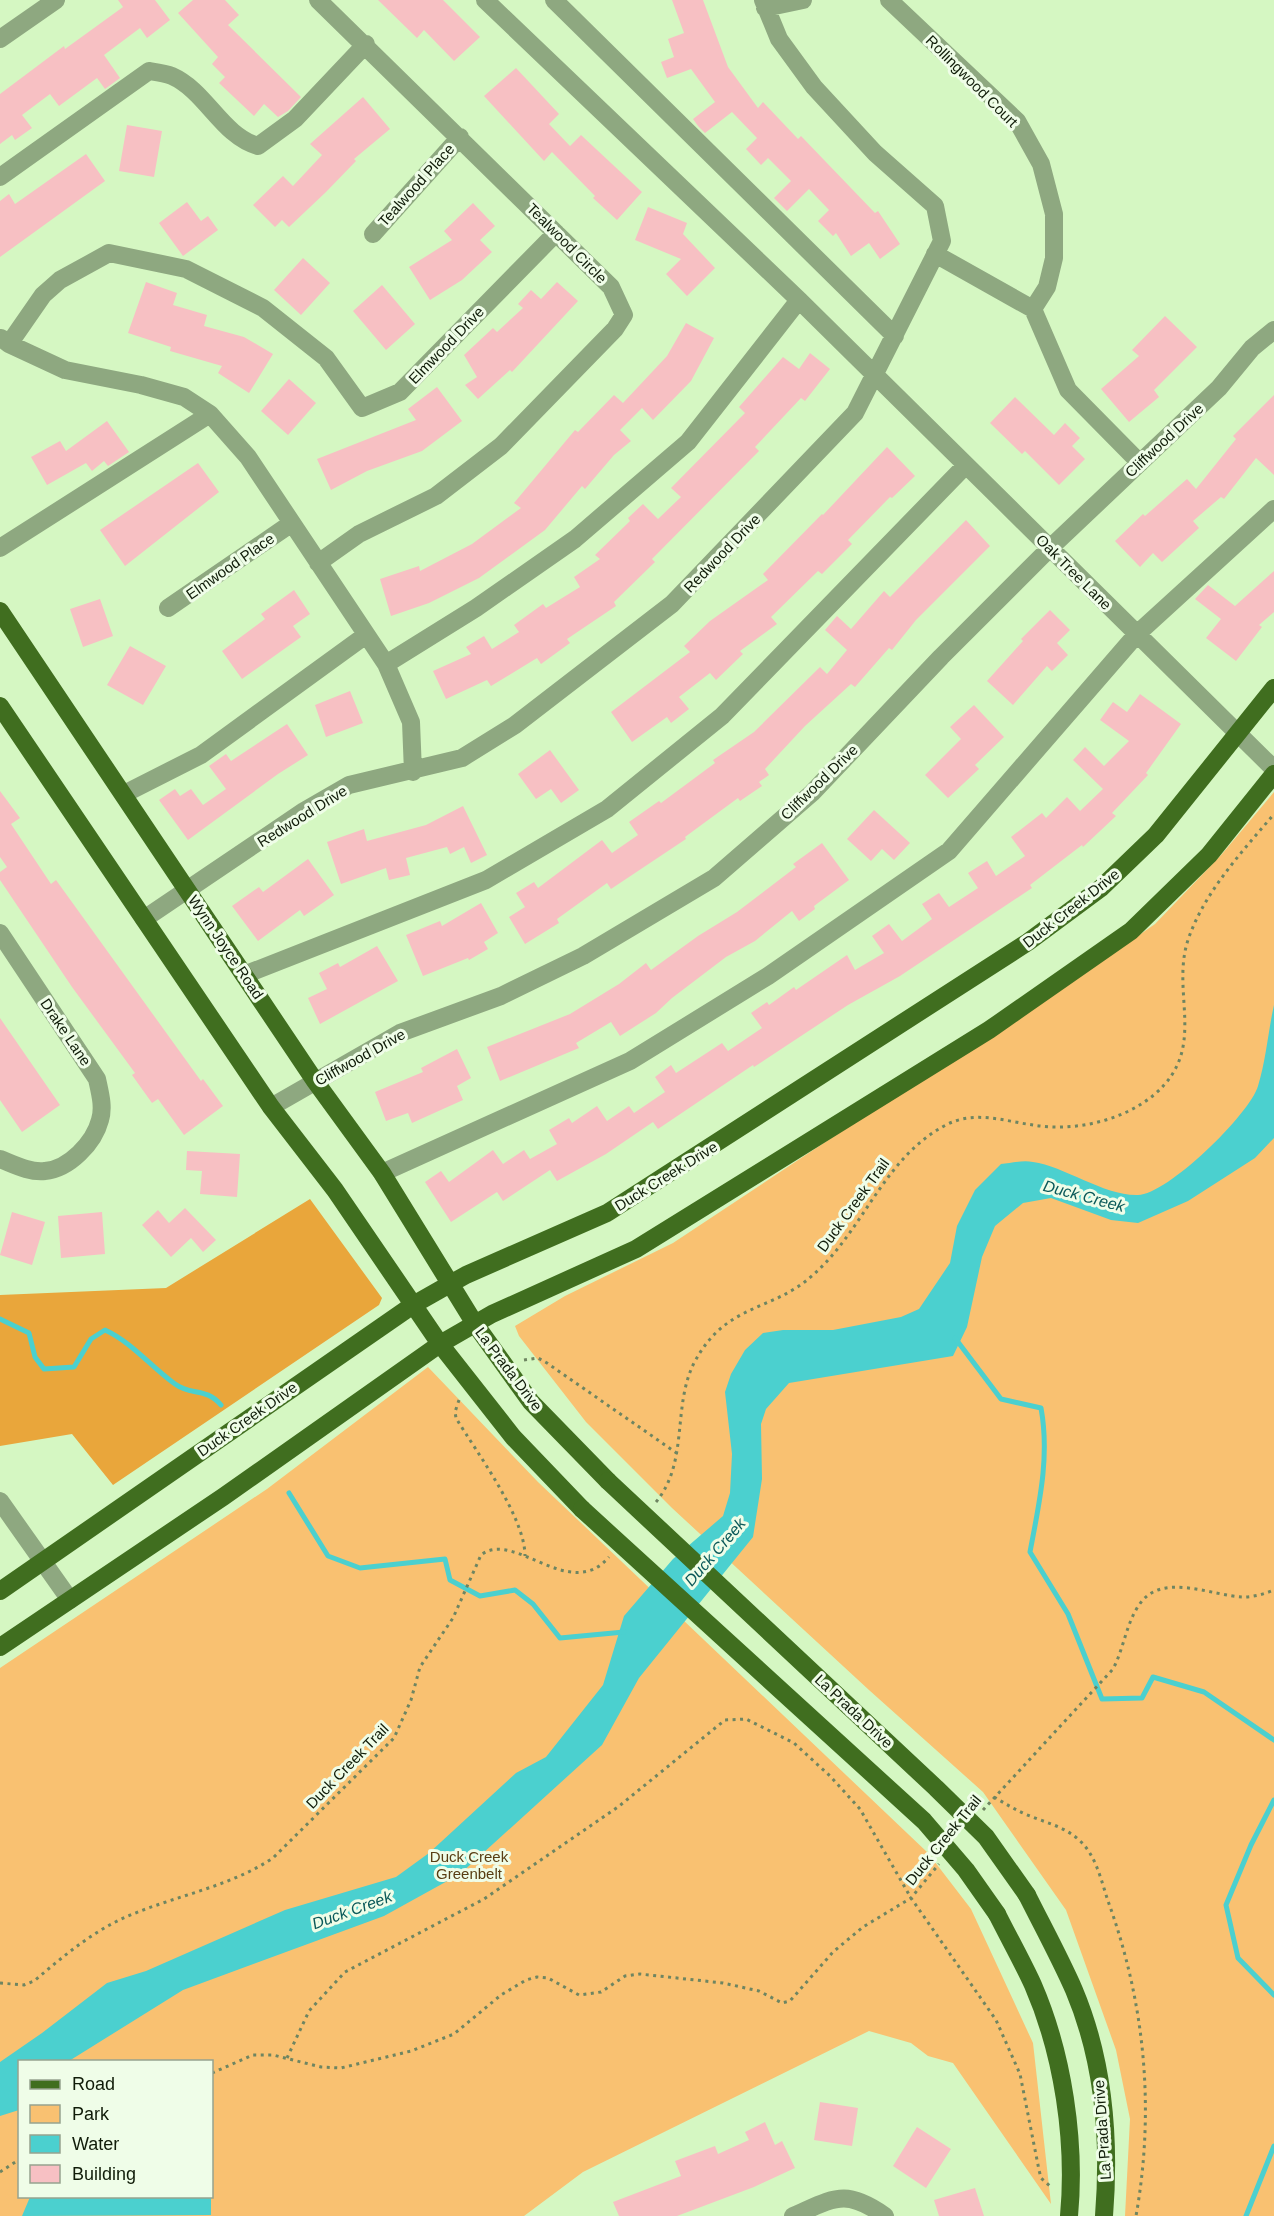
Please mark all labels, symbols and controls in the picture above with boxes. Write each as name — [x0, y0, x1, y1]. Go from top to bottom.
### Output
street label: Rollingwood Court — [923, 32, 1022, 131]
street label: Tealwood Place — [375, 140, 457, 230]
street label: Tealwood Circle — [524, 200, 610, 286]
street label: Elmwood Drive — [405, 303, 487, 387]
street label: Cliffwood Drive — [1121, 399, 1207, 481]
street label: Redwood Drive — [680, 510, 764, 596]
street label: Elmwood Place — [183, 529, 277, 603]
street label: Oak Tree Lane — [1033, 531, 1115, 613]
street label: Cliffwood Drive — [777, 741, 861, 823]
street label: Redwood Drive — [254, 782, 350, 850]
street label: Duck Creek Drive — [1019, 865, 1123, 951]
street label: Wynn Joyce Road — [185, 892, 267, 1002]
street label: Drake Lane — [37, 995, 95, 1069]
street label: Cliffwood Drive — [312, 1025, 408, 1089]
street label: Duck Creek Drive — [612, 1138, 720, 1214]
street label: Duck Creek Trail — [814, 1155, 892, 1255]
water label: Duck Creek — [1041, 1177, 1128, 1215]
street label: La Prada Drive — [472, 1324, 546, 1414]
street label: Duck Creek Drive — [194, 1378, 300, 1460]
water label: Duck Creek — [681, 1514, 749, 1589]
street label: La Prada Drive — [812, 1671, 896, 1751]
street label: Duck Creek Trail — [302, 1720, 392, 1812]
street label: Duck Creek Trail — [902, 1792, 984, 1888]
park label: Duck Creek Greenbelt — [430, 1848, 509, 1882]
water label: Duck Creek — [310, 1887, 395, 1932]
legend — [18, 2060, 213, 2198]
text: Road — [72, 2074, 115, 2094]
street label: La Prada Drive — [1090, 2079, 1114, 2181]
text: Park — [72, 2104, 110, 2124]
text: Water — [72, 2134, 119, 2154]
text: Building — [72, 2164, 136, 2184]

